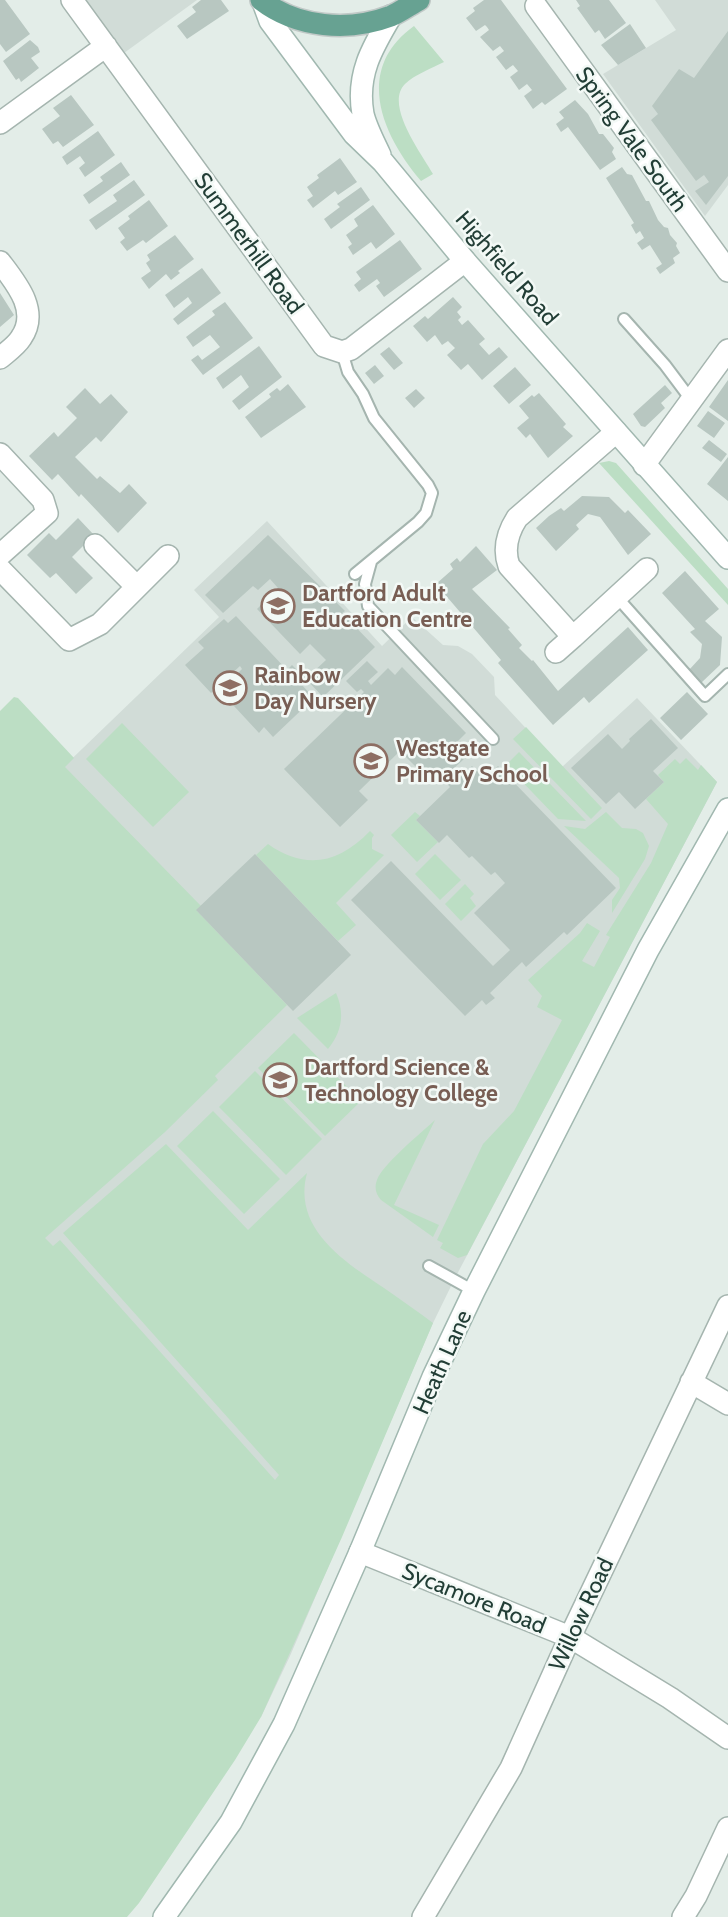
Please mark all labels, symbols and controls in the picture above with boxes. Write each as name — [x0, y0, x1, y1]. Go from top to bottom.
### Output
street label: Spring Vale South — [570, 61, 694, 217]
street label: Summerhill Road — [188, 167, 310, 319]
street label: Highfield Road — [450, 205, 564, 331]
place label: Dartford Adult Education Centre — [302, 579, 472, 633]
school or university icon: Dartford Adult Education Centre — [259, 587, 297, 625]
place label: Rainbow Day Nursery — [254, 661, 377, 715]
school or university icon: Rainbow Day Nursery — [211, 669, 249, 707]
place label: Westgate Primary School — [396, 734, 548, 788]
school or university icon: Westgate Primary School — [352, 742, 390, 780]
place label: Dartford Science & Technology College — [304, 1053, 498, 1107]
school or university icon: Dartford Science & Technology College — [261, 1061, 299, 1099]
street label: Heath Lane — [407, 1305, 477, 1418]
street label: Willow Road — [543, 1553, 619, 1675]
street label: Sycamore Road — [398, 1556, 550, 1640]

